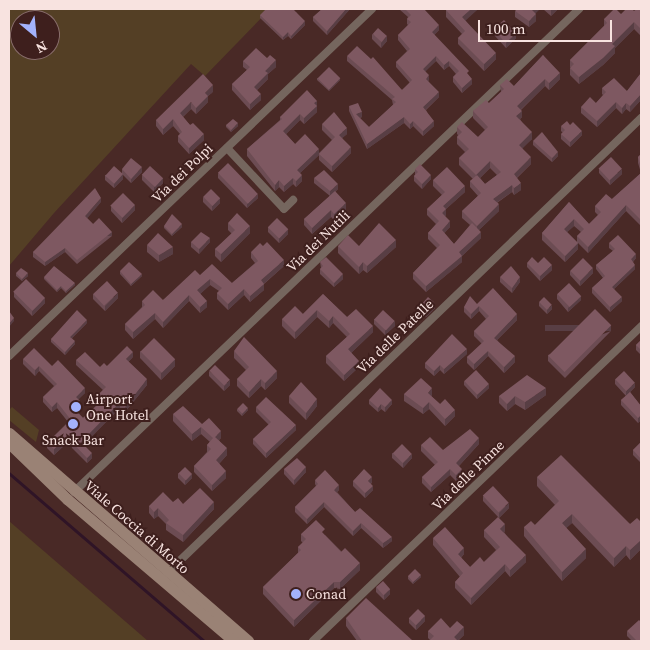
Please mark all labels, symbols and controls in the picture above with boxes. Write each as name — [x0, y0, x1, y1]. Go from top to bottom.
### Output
north arrow — [10, 10, 60, 60]
scale bar — [480, 10, 614, 42]
text: 100 m — [486, 18, 526, 39]
text: N — [32, 36, 51, 59]
street label: Via dei Polpi — [148, 140, 216, 206]
street label: Via dei Nutili — [283, 207, 353, 275]
street label: Via delle Patelle — [353, 295, 437, 377]
place label: Airport One Hotel — [86, 391, 149, 424]
marker: Airport One Hotel — [70, 401, 82, 413]
marker: Snack Bar — [67, 418, 79, 430]
place label: Snack Bar — [42, 432, 104, 448]
street label: Via delle Pinne — [428, 436, 508, 514]
street label: Viale Coccia di Morto — [81, 477, 193, 577]
place label: Conad — [306, 586, 346, 602]
marker: Conad — [290, 588, 302, 600]

